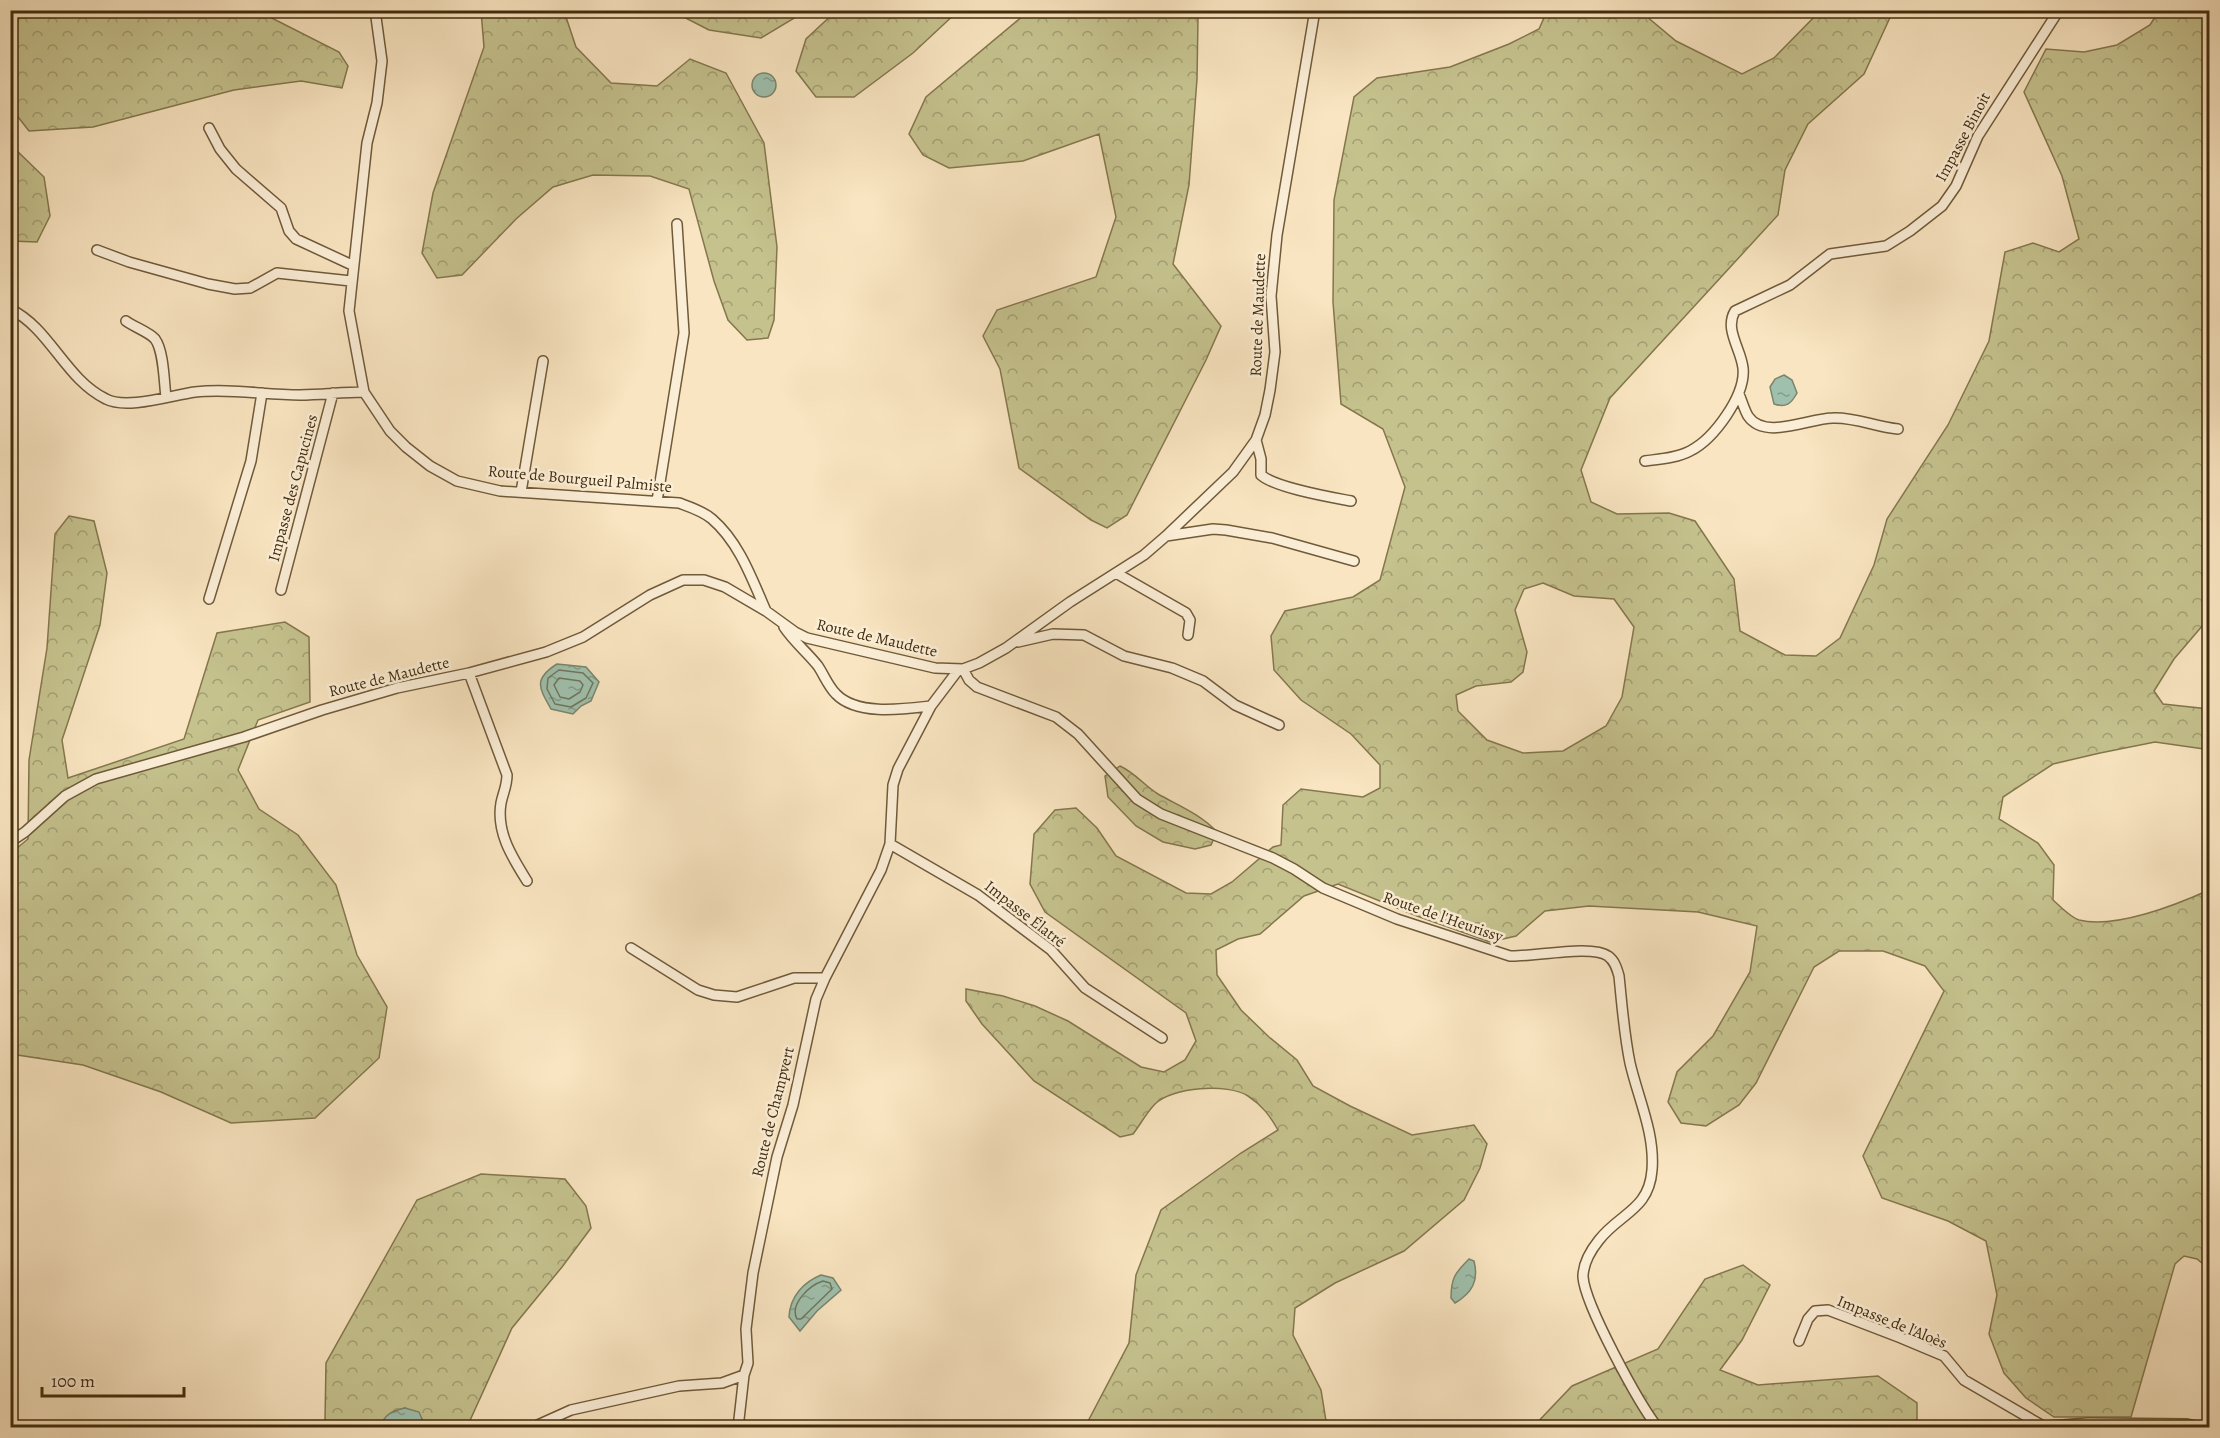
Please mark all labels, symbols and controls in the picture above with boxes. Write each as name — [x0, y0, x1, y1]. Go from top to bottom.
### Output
street label: Impasse Binoit — [1930, 88, 1996, 186]
street label: Route de Maudette — [1245, 253, 1271, 377]
street label: Impasse des Capucines — [263, 412, 323, 564]
street label: Route de Bourgueil Palmiste — [487, 460, 673, 498]
street label: Route de Maudette — [814, 613, 940, 663]
street label: Route de Maudette — [326, 651, 452, 703]
street label: Impasse Élatré — [980, 875, 1070, 953]
street label: Route de l'Heurissy — [1380, 886, 1507, 948]
street label: Route de Champvert — [746, 1045, 800, 1179]
street label: Impasse de l'Aloès — [1834, 1290, 1950, 1354]
scale bar — [42, 1360, 184, 1398]
text: 100 m — [51, 1369, 95, 1393]

